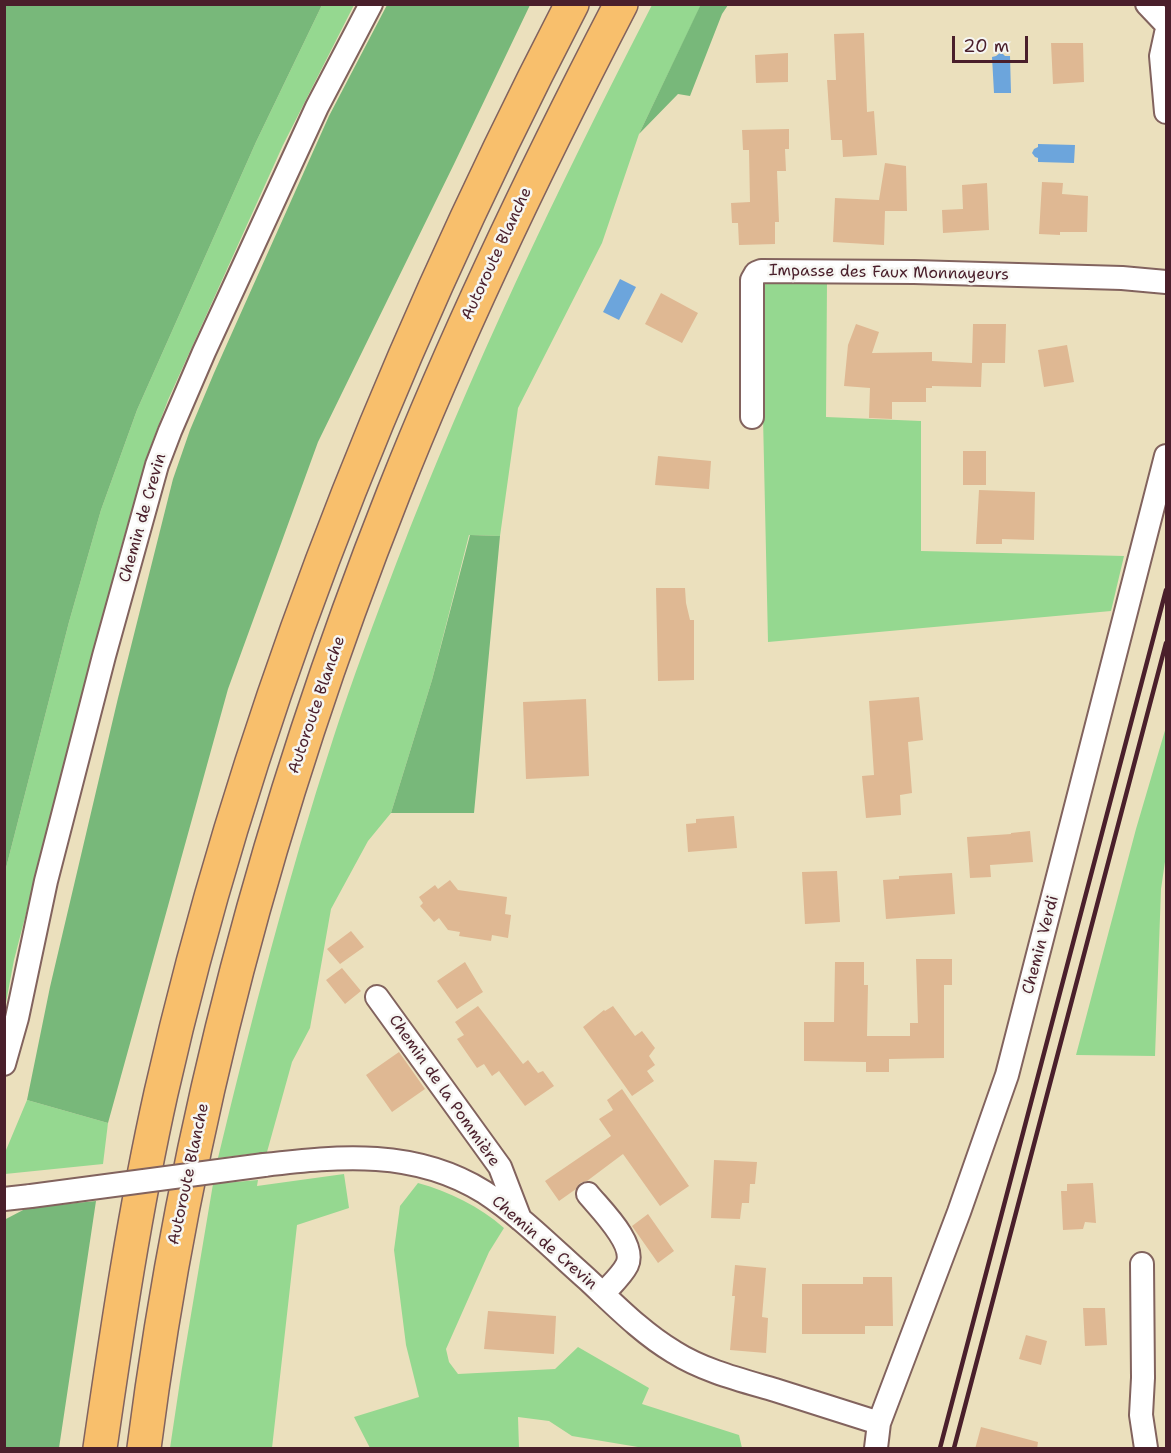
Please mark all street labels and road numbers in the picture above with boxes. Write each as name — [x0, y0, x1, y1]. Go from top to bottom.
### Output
street label: Autoroute Blanche — [458, 185, 536, 323]
street label: Impasse des Faux Monnayeurs — [769, 261, 1009, 285]
street label: Chemin de Crevin — [115, 451, 171, 585]
street label: Autoroute Blanche — [284, 634, 350, 776]
street label: Chemin Verdi — [1019, 894, 1063, 996]
street label: Chemin de la Pommière — [384, 1011, 504, 1171]
street label: Autoroute Blanche — [165, 1101, 213, 1247]
street label: Chemin de Crevin — [487, 1192, 601, 1294]

